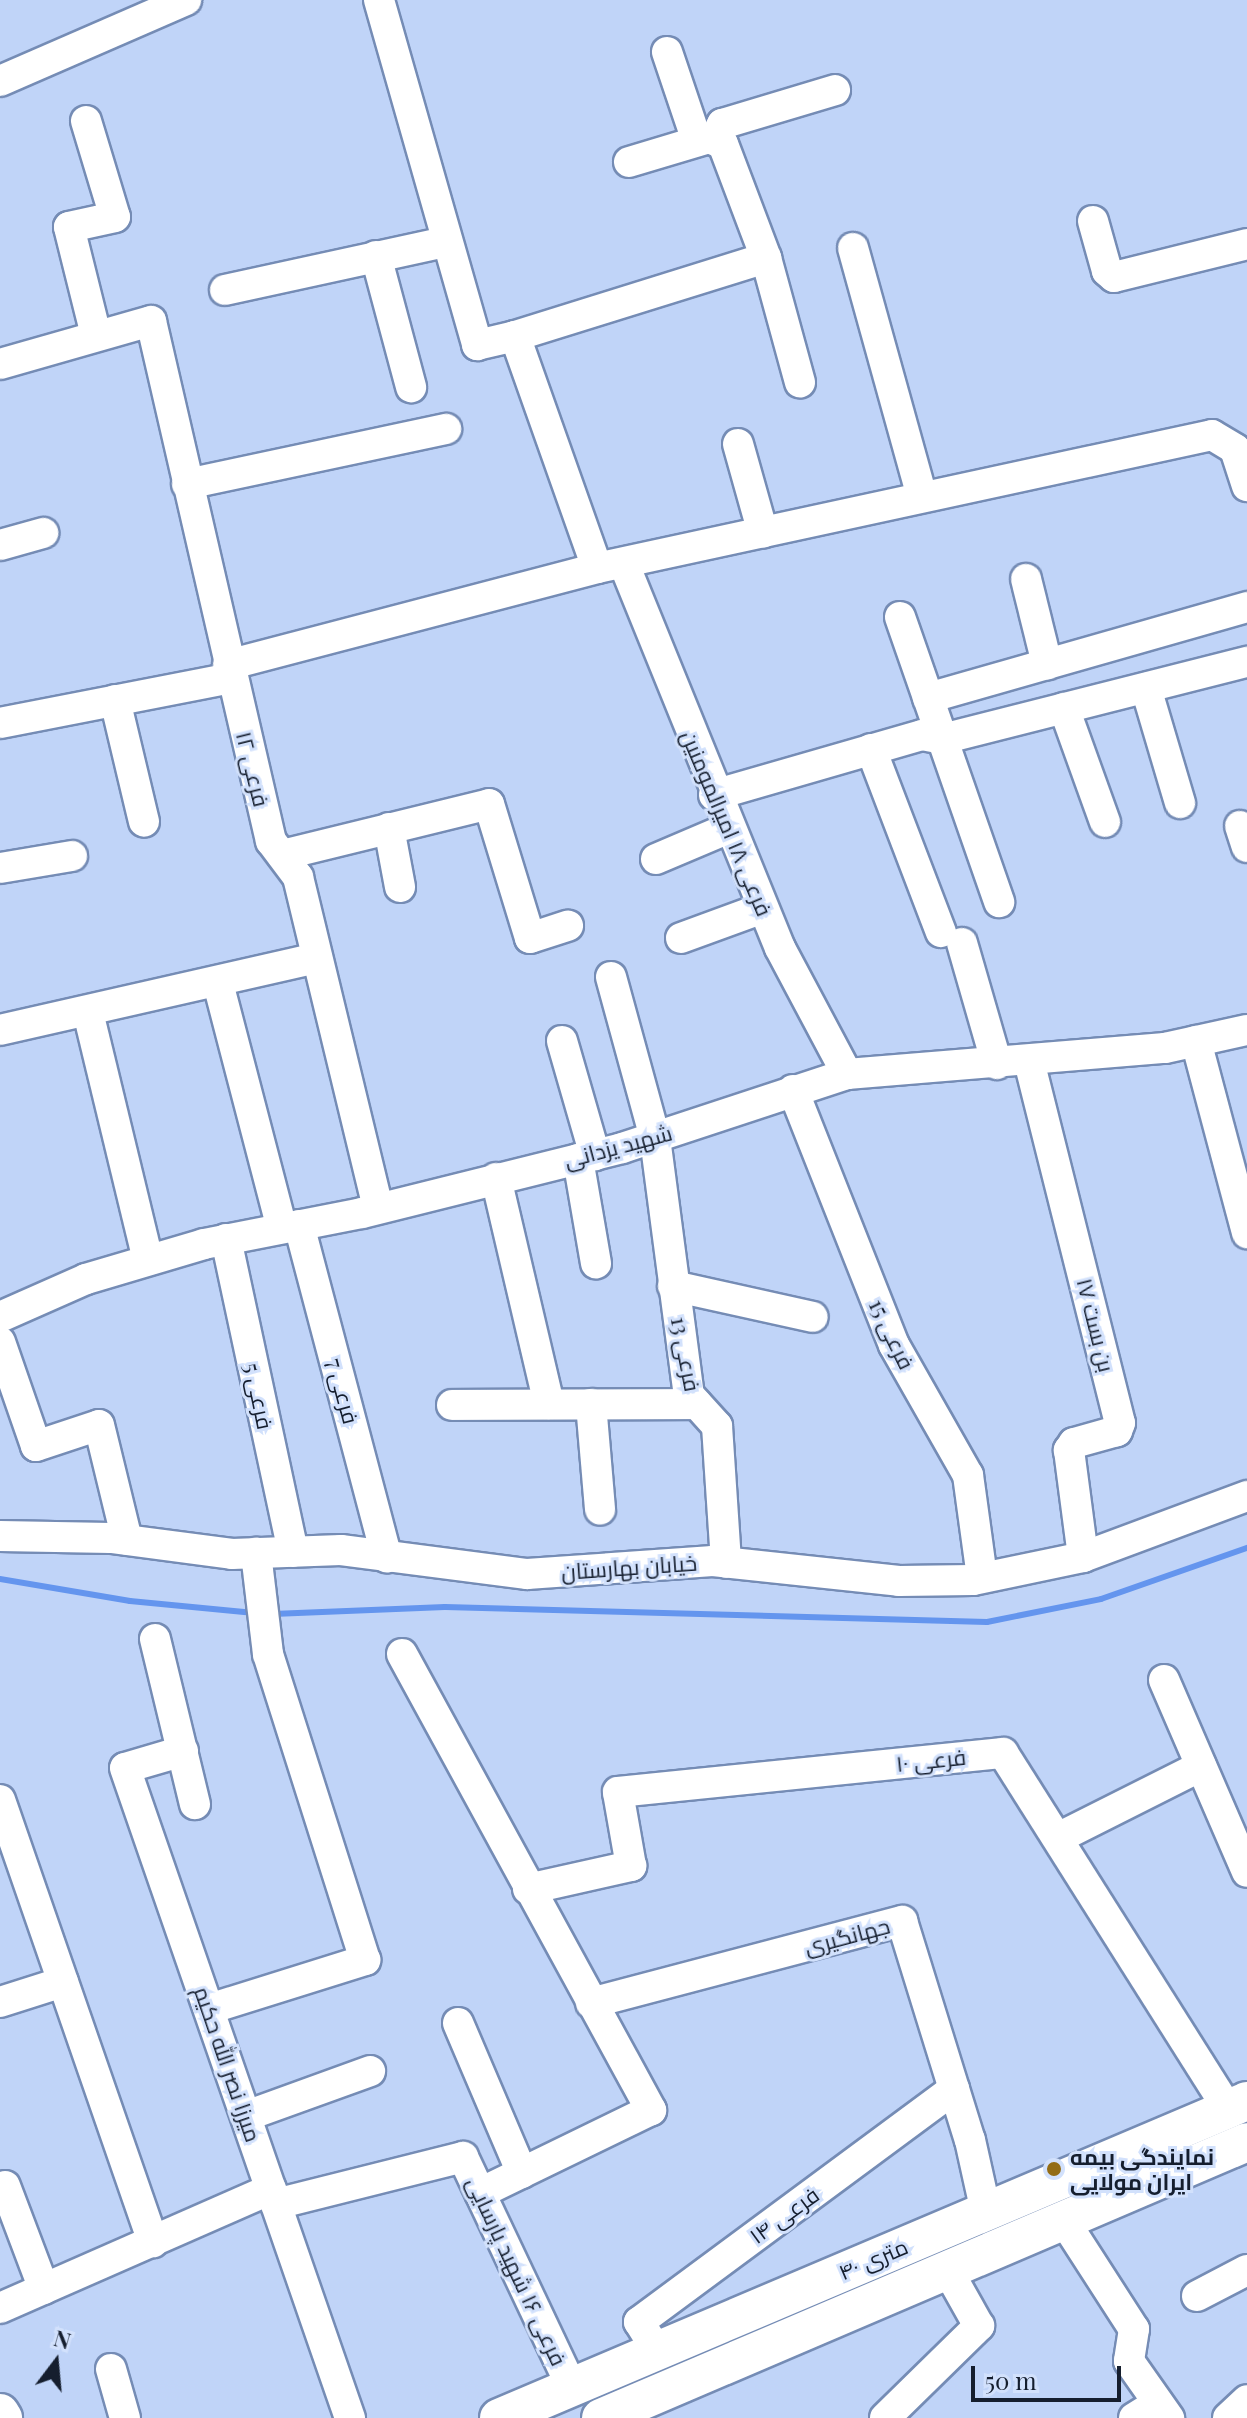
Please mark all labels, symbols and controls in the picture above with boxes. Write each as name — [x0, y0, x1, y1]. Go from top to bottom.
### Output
street label: فرعی ۱۸ امیرالمومنین — [676, 726, 778, 920]
street label: فرعی ۱۲ — [231, 729, 275, 809]
street label: شهید یزدانی — [561, 1119, 675, 1173]
street label: بن بست ۱۷ — [1072, 1275, 1120, 1375]
street label: فرعی 15 — [864, 1295, 920, 1373]
street label: فرعی 13 — [666, 1314, 706, 1394]
street label: فرعی 7 — [322, 1355, 364, 1427]
street label: فرعی 5 — [239, 1360, 279, 1432]
street label: خیابان بهارستان — [560, 1549, 698, 1585]
street label: فرعی ۱۰ — [895, 1743, 967, 1777]
street label: جهانگیری — [801, 1912, 893, 1960]
street label: میرزا نصر الله حکیم — [189, 1983, 267, 2145]
place label: نمایندگی بیمه ایران مولایی — [1070, 2143, 1214, 2194]
marker: نمایندگی بیمه ایران مولایی — [1045, 2160, 1063, 2178]
street label: فرعی ۱۶ شهید پارسایی — [462, 2172, 572, 2370]
street label: فرعی ۱۴ — [744, 2181, 824, 2249]
street label: ۴۰ متری — [834, 2233, 912, 2285]
north arrow — [16, 2322, 96, 2402]
text: N — [51, 2322, 74, 2356]
scale bar — [975, 2350, 1125, 2400]
text: 50 m — [985, 2364, 1037, 2396]

